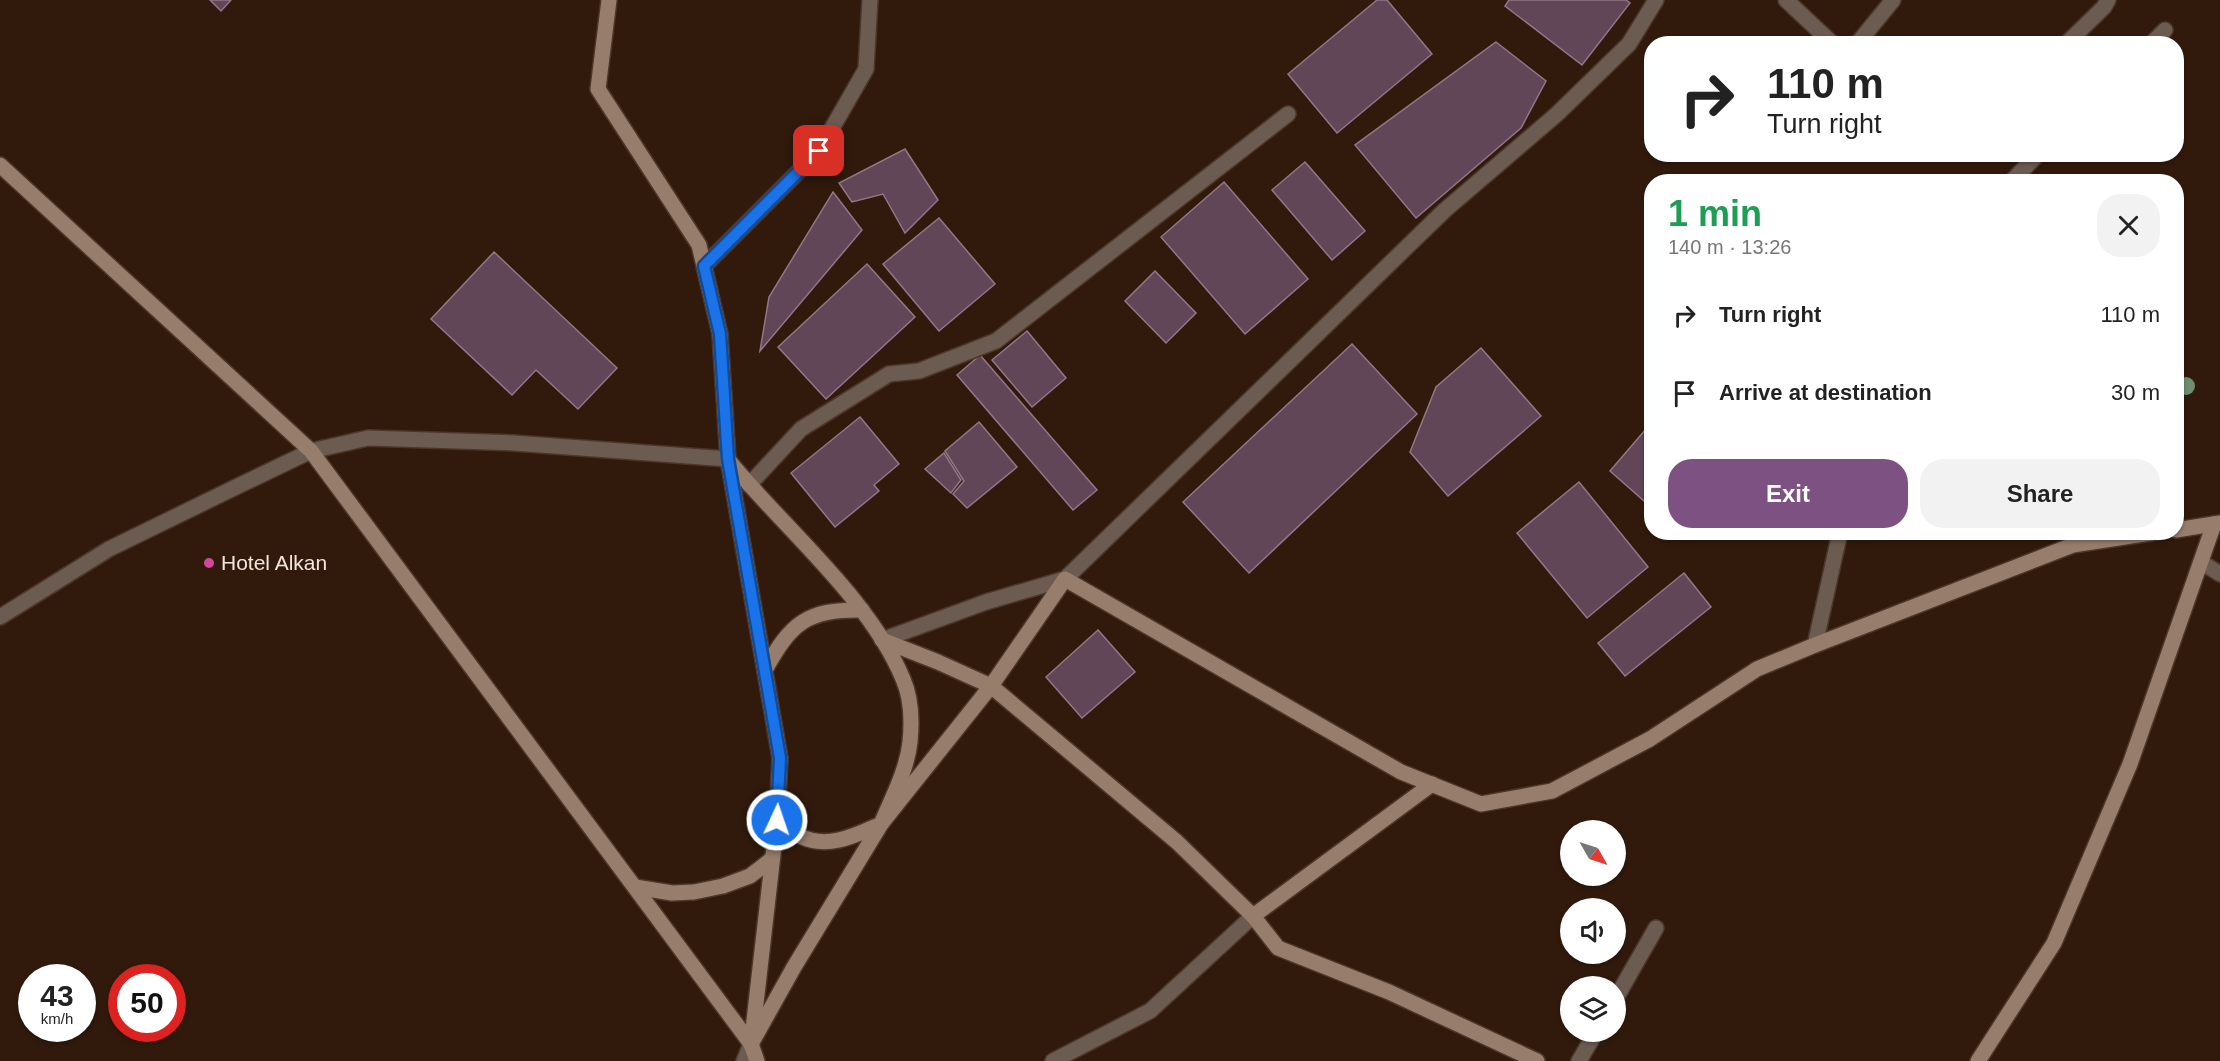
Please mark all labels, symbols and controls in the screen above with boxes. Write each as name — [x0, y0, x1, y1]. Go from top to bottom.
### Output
icon: right — [1668, 60, 1746, 138]
text: 110 m — [1767, 60, 1884, 107]
text: Turn right — [1767, 109, 1882, 139]
pin — [793, 125, 844, 176]
icon: arrive — [802, 134, 835, 167]
text: 1 min — [1668, 193, 1762, 234]
button: close — [2097, 194, 2160, 257]
text: 140 m · 13:26 — [1668, 236, 1791, 258]
icon: right — [1668, 299, 1701, 332]
text: Turn right — [1719, 302, 1821, 327]
text: 110 m — [2100, 302, 2160, 327]
icon: arrive — [1668, 377, 1701, 410]
text: Arrive at destination — [1719, 380, 1932, 405]
text: 30 m — [2111, 380, 2160, 405]
button: Exit — [1668, 459, 1908, 528]
button: Share — [1920, 459, 2160, 528]
place label: Hotel Alkan — [221, 551, 327, 574]
marker: Hotel Alkan — [202, 556, 216, 570]
position arrow — [745, 788, 809, 852]
north arrow — [1560, 820, 1626, 886]
map controls — [1560, 820, 1626, 1042]
button: sound — [1560, 898, 1626, 964]
speed limit sign: 50 — [108, 964, 186, 1042]
button: layers — [1560, 976, 1626, 1042]
text: 43 — [40, 979, 74, 1012]
text: km/h — [41, 1010, 73, 1027]

